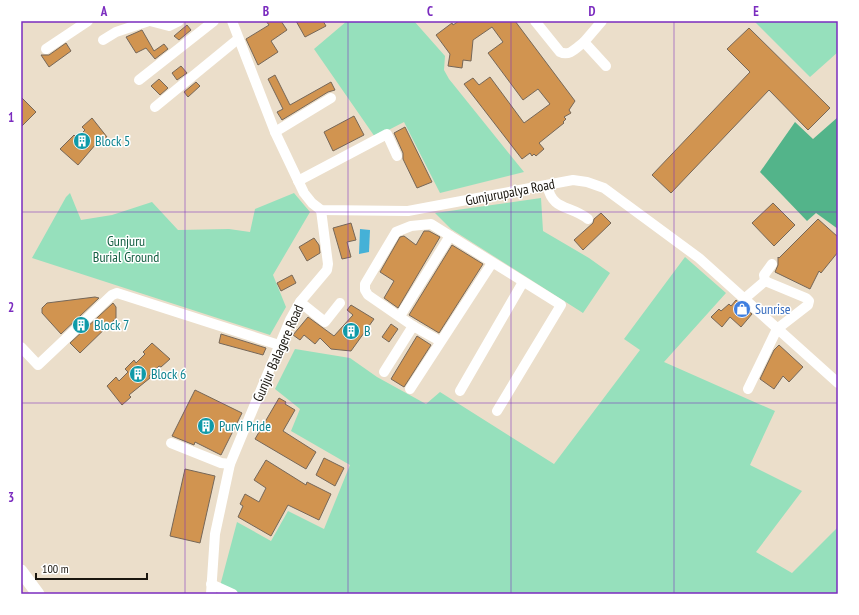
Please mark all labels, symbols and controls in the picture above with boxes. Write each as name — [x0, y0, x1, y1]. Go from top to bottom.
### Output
text: A — [100, 3, 108, 20]
text: B — [263, 3, 269, 20]
text: C — [427, 3, 433, 20]
text: D — [589, 3, 596, 20]
text: E — [753, 3, 759, 20]
text: 1 — [8, 109, 14, 126]
building icon: Block 5 — [72, 131, 92, 151]
place label: Block 5 — [95, 132, 130, 150]
street label: Gunjurupalya Road — [464, 175, 556, 209]
park label: Gunjuru Burial Ground — [93, 232, 159, 266]
text: 2 — [8, 299, 14, 316]
shop icon: Sunrise — [732, 299, 752, 319]
place label: Sunrise — [755, 300, 791, 318]
street label: Gunjur Balagere Road — [249, 302, 307, 404]
building icon: Block 7 — [71, 315, 91, 335]
place label: Block 7 — [94, 316, 129, 334]
building icon: B — [341, 321, 361, 341]
place label: B — [364, 322, 371, 340]
building icon: Block 6 — [128, 364, 148, 384]
place label: Block 6 — [151, 365, 186, 383]
building icon: Purvi Pride — [196, 416, 216, 436]
place label: Purvi Pride — [219, 417, 271, 435]
text: 3 — [8, 489, 14, 506]
scale bar — [36, 555, 147, 581]
text: 100 m — [42, 561, 69, 576]

